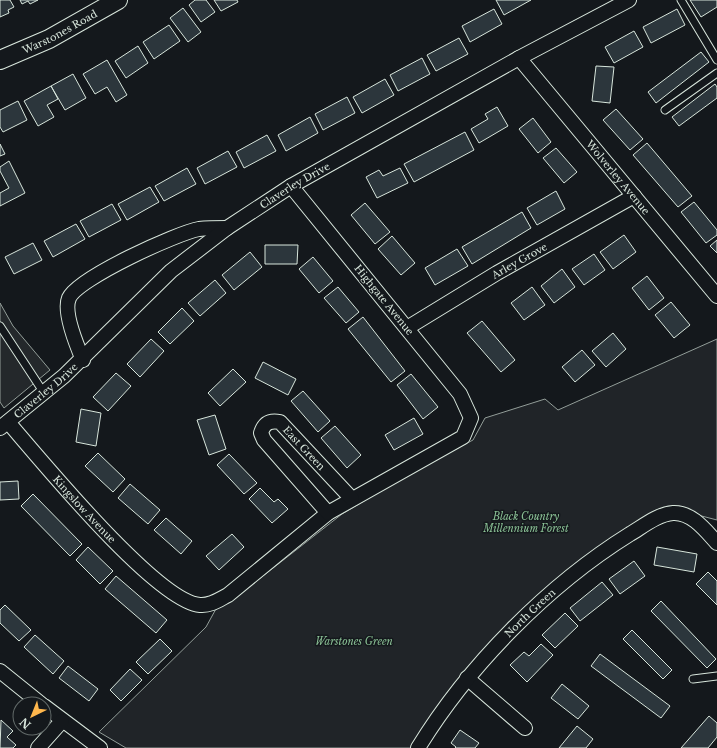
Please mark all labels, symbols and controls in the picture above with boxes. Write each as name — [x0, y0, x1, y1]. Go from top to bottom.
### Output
street label: Warstones Road — [19, 7, 99, 57]
street label: Wolverley Avenue — [583, 137, 653, 217]
street label: Claverley Drive — [257, 159, 332, 211]
street label: Arley Grove — [488, 240, 550, 282]
street label: Highgate Avenue — [352, 262, 417, 338]
street label: Claverley Drive — [11, 360, 80, 421]
street label: East Green — [281, 423, 328, 473]
street label: Kingslow Avenue — [50, 473, 119, 546]
park label: Black Country Millennium Forest — [482, 510, 569, 535]
street label: North Green — [502, 585, 558, 640]
park label: Warstones Green — [315, 635, 393, 648]
north arrow — [12, 696, 52, 736]
text: N — [16, 714, 34, 732]

